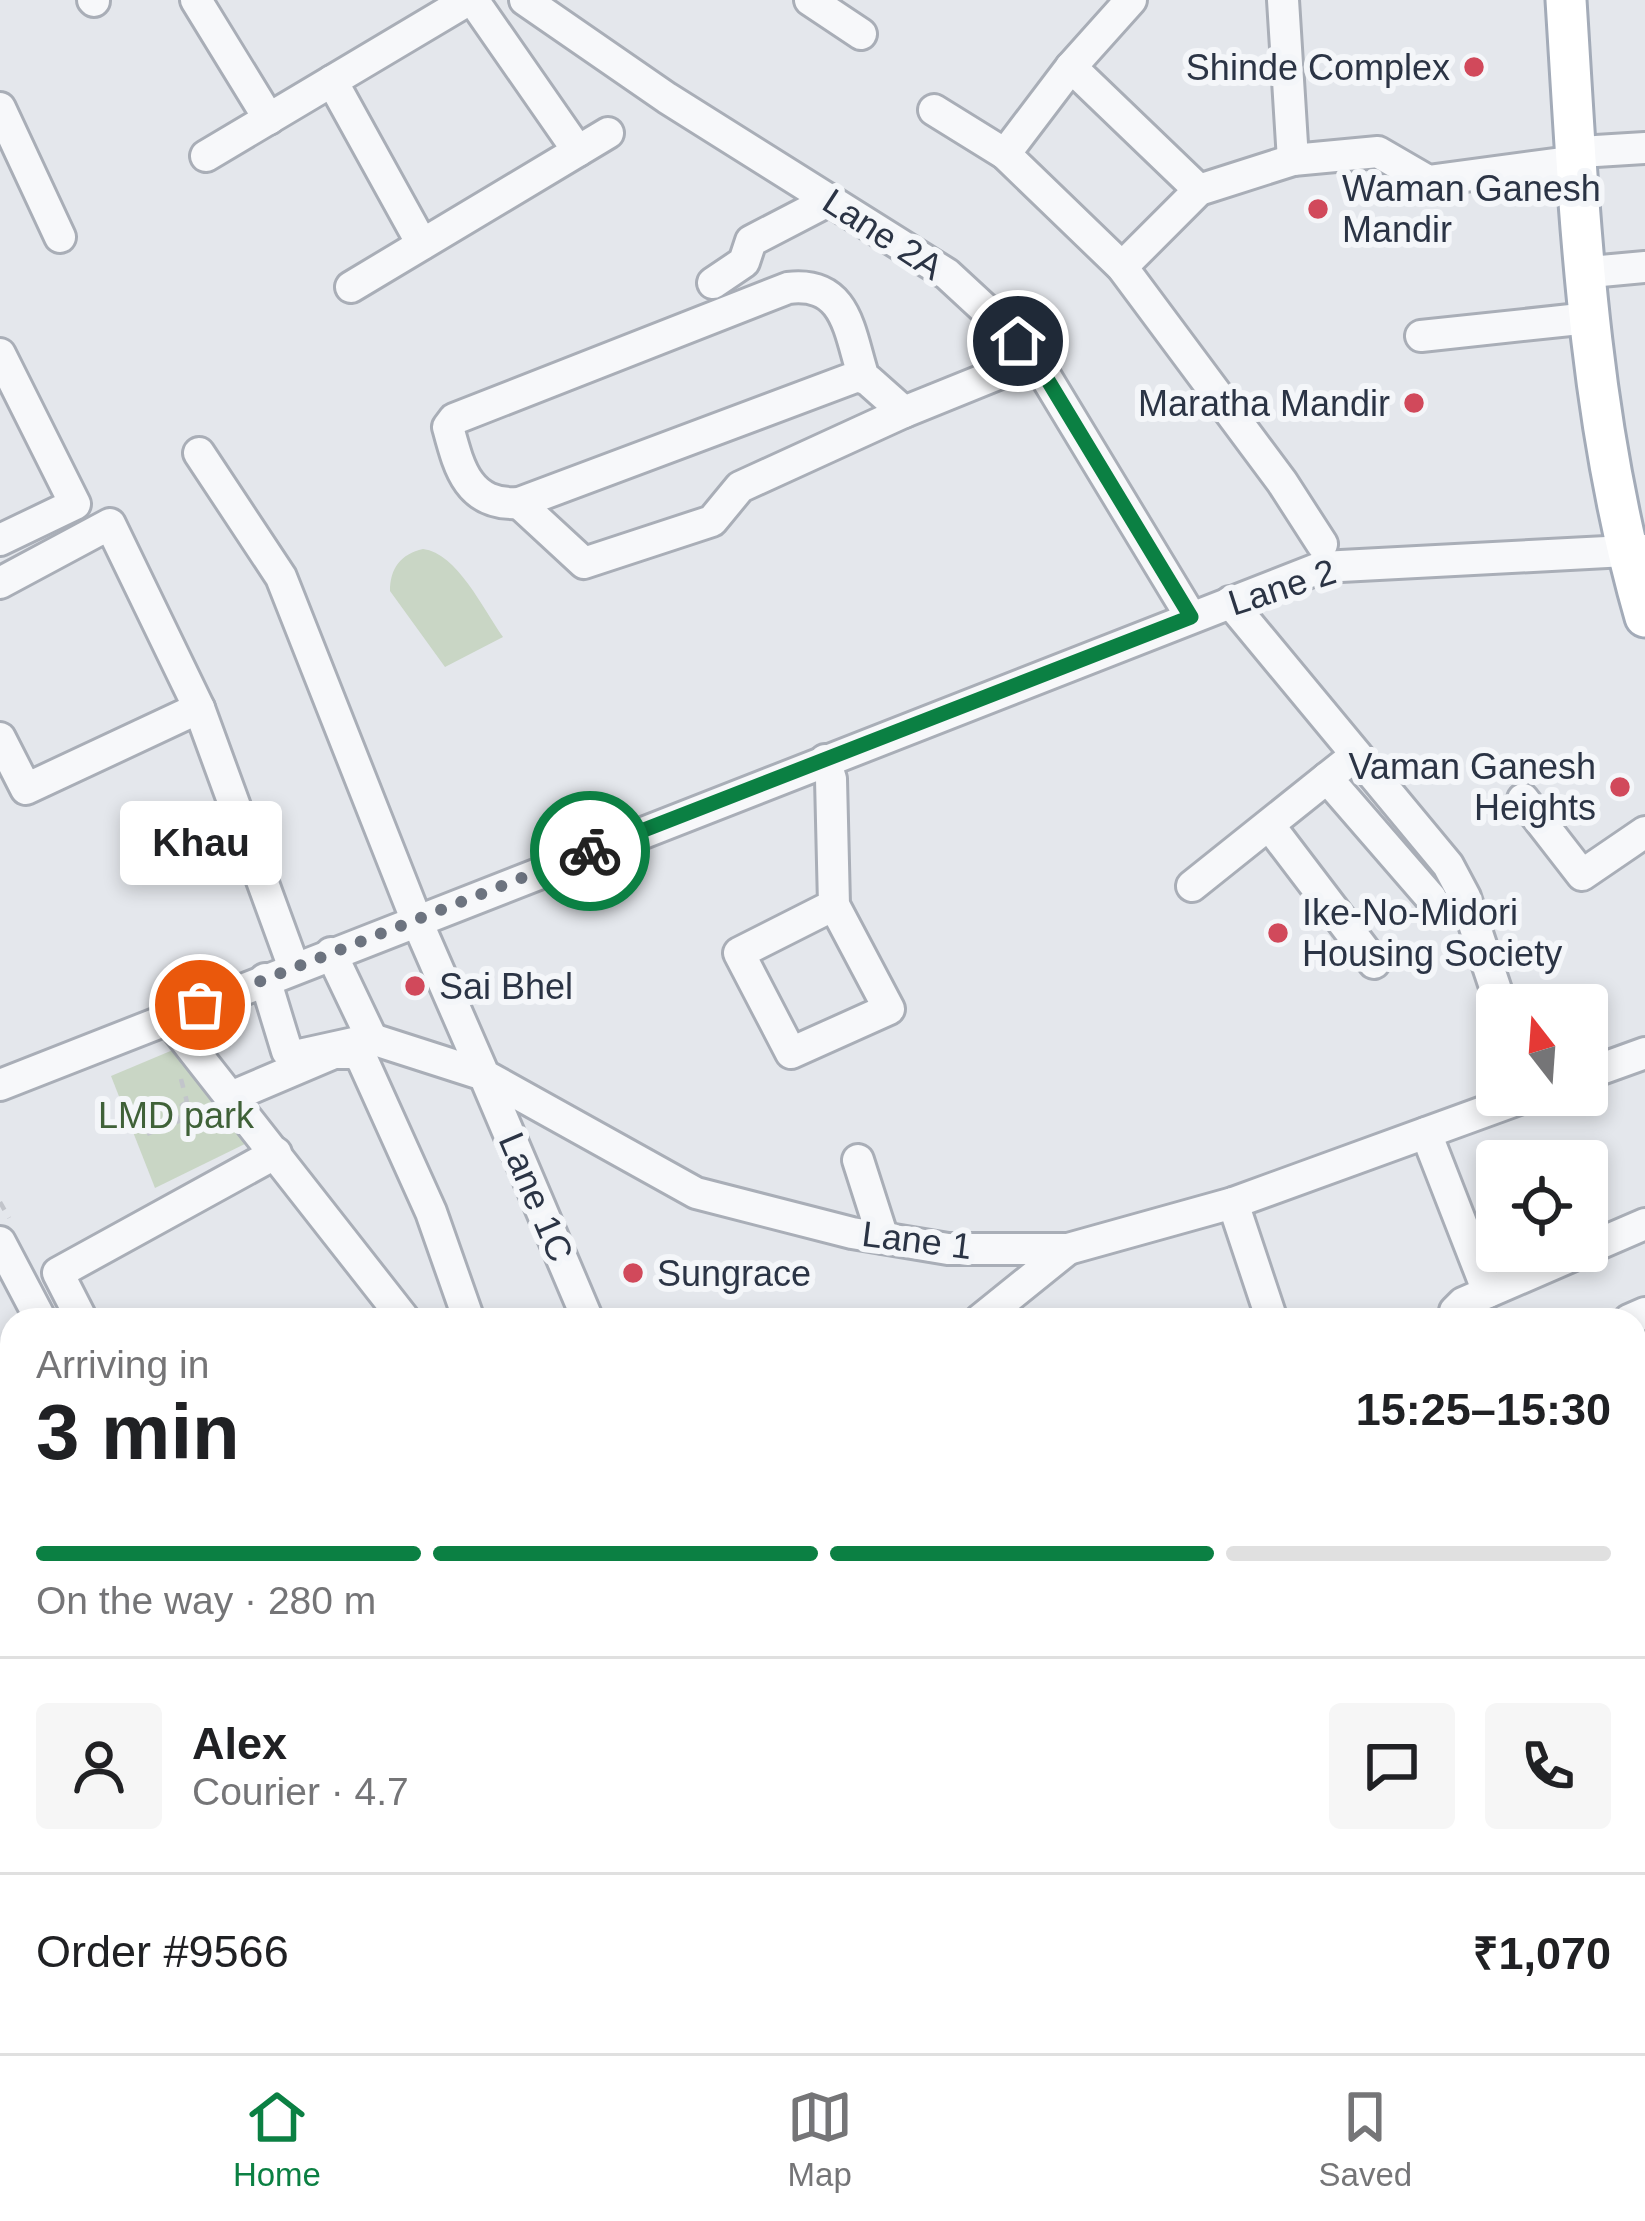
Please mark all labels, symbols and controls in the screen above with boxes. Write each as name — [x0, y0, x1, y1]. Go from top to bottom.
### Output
place label: Shinde Complex — [1186, 47, 1450, 88]
marker: Shinde Complex — [1461, 54, 1487, 80]
place label: Waman Ganesh Mandir — [1342, 168, 1601, 250]
street label: Lane 2A — [816, 180, 950, 288]
marker: Waman Ganesh Mandir — [1305, 196, 1331, 222]
pin — [967, 290, 1069, 392]
icon: home — [985, 308, 1051, 374]
place label: Maratha Mandir — [1138, 383, 1390, 424]
marker: Maratha Mandir — [1401, 390, 1427, 416]
street label: Lane 2 — [1223, 550, 1341, 624]
place label: Vaman Ganesh Heights — [1349, 746, 1596, 828]
marker: Vaman Ganesh Heights — [1607, 774, 1633, 800]
courier — [530, 791, 650, 911]
callout: Khau — [119, 801, 281, 885]
icon: bike — [557, 818, 623, 884]
text: Khau — [152, 821, 250, 864]
place label: Ike-No-Midori Housing Society — [1302, 892, 1562, 974]
marker: Ike-No-Midori Housing Society — [1265, 920, 1291, 946]
pin — [149, 954, 251, 1056]
place label: Sai Bhel — [439, 966, 573, 1007]
icon: bag — [167, 972, 233, 1038]
marker: Sai Bhel — [402, 973, 428, 999]
north arrow — [1476, 984, 1608, 1116]
map controls — [1476, 984, 1608, 1272]
park label: LMD park — [98, 1095, 255, 1136]
street label: Lane 1C — [491, 1126, 581, 1268]
button: locate — [1476, 1140, 1608, 1272]
street label: Lane 1 — [860, 1213, 974, 1267]
place label: Sungrace — [657, 1253, 811, 1294]
marker: Sungrace — [620, 1260, 646, 1286]
text: Arriving in — [36, 1343, 209, 1386]
text: 15:25–15:30 — [1356, 1384, 1611, 1435]
text: 3 min — [36, 1388, 240, 1476]
text: On the way · 280 m — [36, 1579, 376, 1622]
button: person — [36, 1703, 162, 1829]
button: chat — [1329, 1703, 1455, 1829]
button: phone — [1485, 1703, 1611, 1829]
text: Alex — [192, 1718, 287, 1769]
text: Courier · 4.7 — [192, 1770, 409, 1813]
text: Order #9566 — [36, 1926, 289, 1977]
text: ₹1,070 — [1473, 1928, 1611, 1979]
tab: Home — [233, 2084, 321, 2194]
tab: Map — [787, 2084, 853, 2194]
tab: Saved — [1319, 2084, 1412, 2194]

